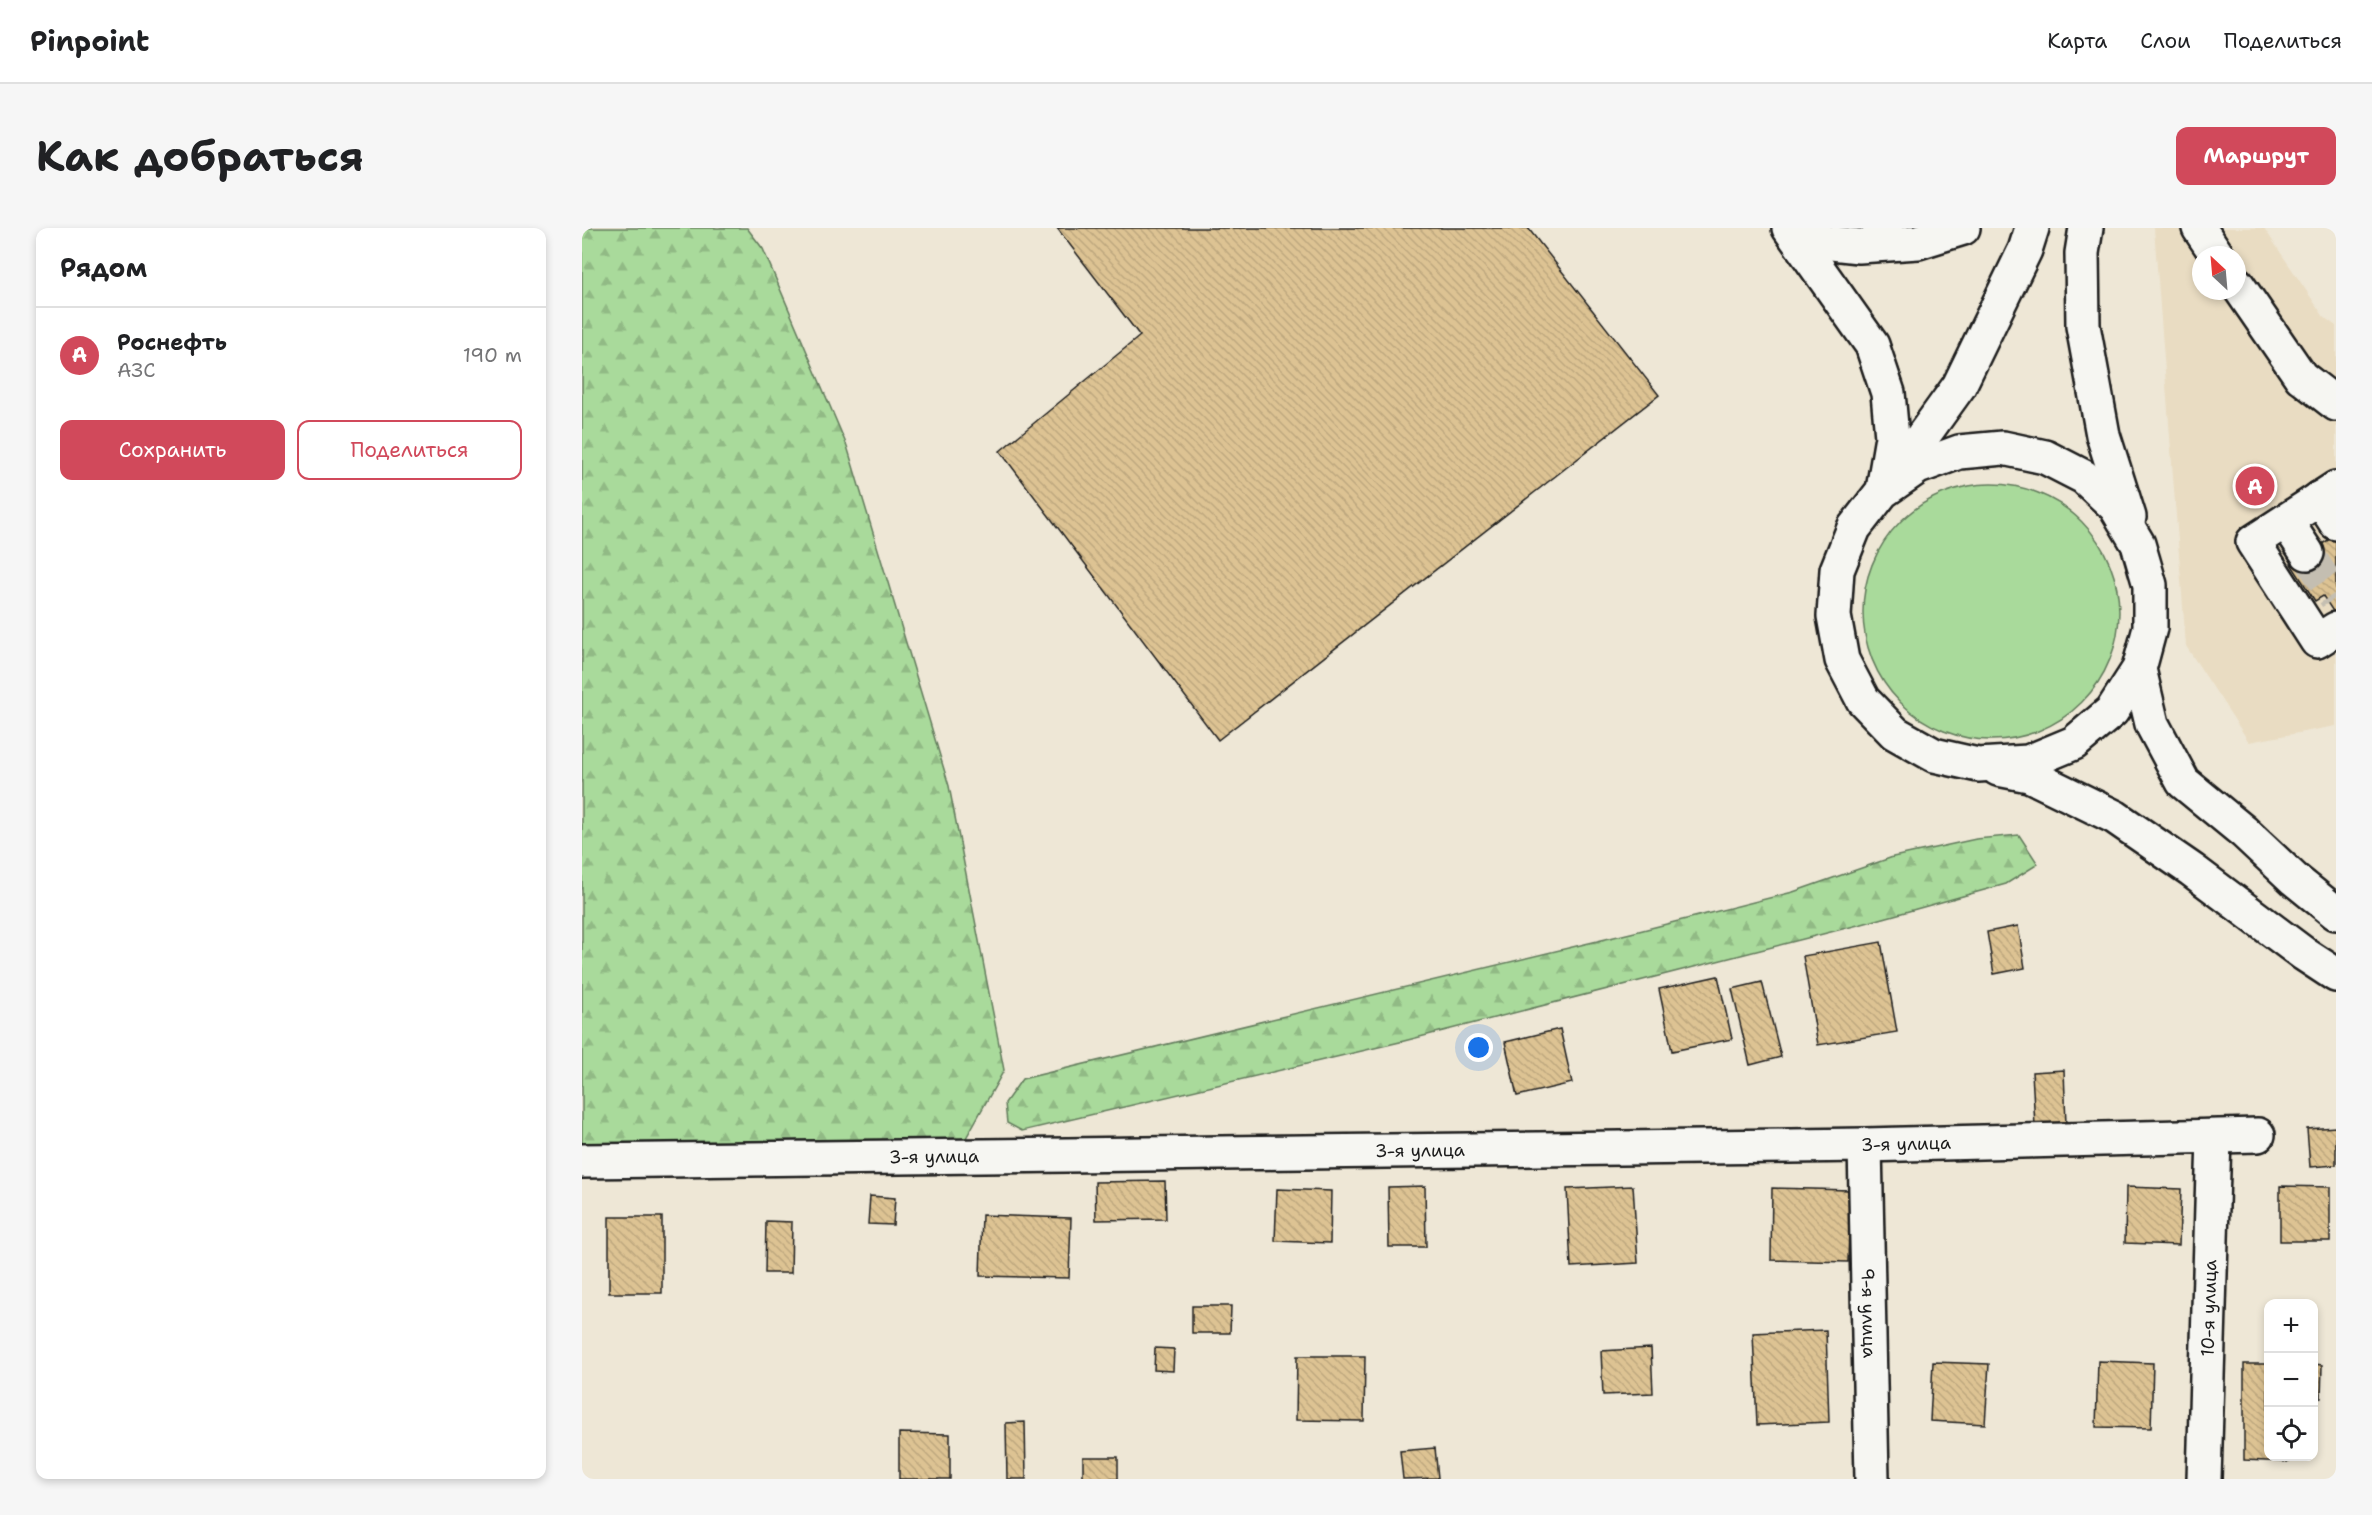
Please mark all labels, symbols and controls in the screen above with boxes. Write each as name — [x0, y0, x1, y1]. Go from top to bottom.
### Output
text: Pinpoint — [30, 22, 149, 60]
text: Карта — [2047, 27, 2107, 55]
text: Слои — [2140, 27, 2191, 55]
text: Поделиться — [2224, 27, 2342, 55]
button: Маршрут — [2176, 127, 2336, 185]
text: Как добраться — [36, 128, 364, 184]
north arrow — [2192, 246, 2246, 300]
text: Рядом — [60, 250, 147, 285]
text: Роснефть — [117, 328, 227, 357]
text: A — [72, 342, 87, 368]
text: 190 m — [463, 342, 522, 368]
text: АЗС — [117, 357, 155, 383]
button: Сохранить — [60, 420, 285, 480]
button: Поделиться — [297, 420, 522, 480]
pin: A — [2236, 464, 2274, 508]
your location — [1464, 1033, 1493, 1062]
street label: 3-я улица — [1861, 1131, 1951, 1157]
street label: 3-я улица — [1375, 1138, 1465, 1163]
street label: 3-я улица — [889, 1144, 979, 1169]
street label: 10-я улица — [2196, 1259, 2222, 1357]
street label: 9-я улица — [1856, 1268, 1881, 1358]
map controls — [2264, 1299, 2318, 1461]
button: + — [2264, 1299, 2318, 1353]
button: − — [2264, 1353, 2318, 1407]
button: locate — [2264, 1407, 2318, 1461]

